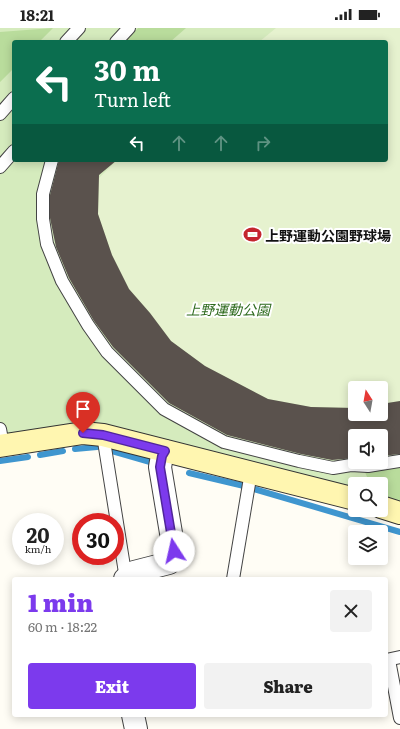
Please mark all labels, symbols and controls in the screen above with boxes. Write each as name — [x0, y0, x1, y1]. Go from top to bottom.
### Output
text: 18:21 — [20, 3, 54, 26]
text: 30 m — [94, 48, 160, 90]
icon: left — [28, 56, 80, 108]
text: Turn left — [94, 86, 171, 113]
icon: left — [126, 132, 148, 154]
icon: ahead — [168, 132, 190, 154]
icon: ahead — [210, 132, 232, 154]
icon: right — [252, 132, 274, 154]
sports icon: 上野運動公園野球場 — [242, 225, 262, 245]
place label: 上野運動公園野球場 — [265, 225, 391, 245]
park label: 上野運動公園 — [186, 299, 272, 319]
north arrow — [348, 381, 388, 421]
map controls — [348, 381, 388, 565]
pin — [66, 392, 100, 433]
icon: arrive — [72, 398, 94, 420]
button: sound — [348, 429, 388, 469]
button: search — [348, 477, 388, 517]
speed limit sign: 30 — [72, 513, 124, 565]
text: 20 — [26, 519, 50, 549]
button: layers — [348, 525, 388, 565]
position arrow — [153, 530, 195, 572]
text: km/h — [25, 541, 51, 556]
text: 1 min — [28, 584, 93, 619]
button: close — [330, 590, 372, 632]
text: 60 m · 18:22 — [28, 617, 97, 636]
button: Exit — [28, 663, 196, 709]
button: Share — [204, 663, 372, 709]

